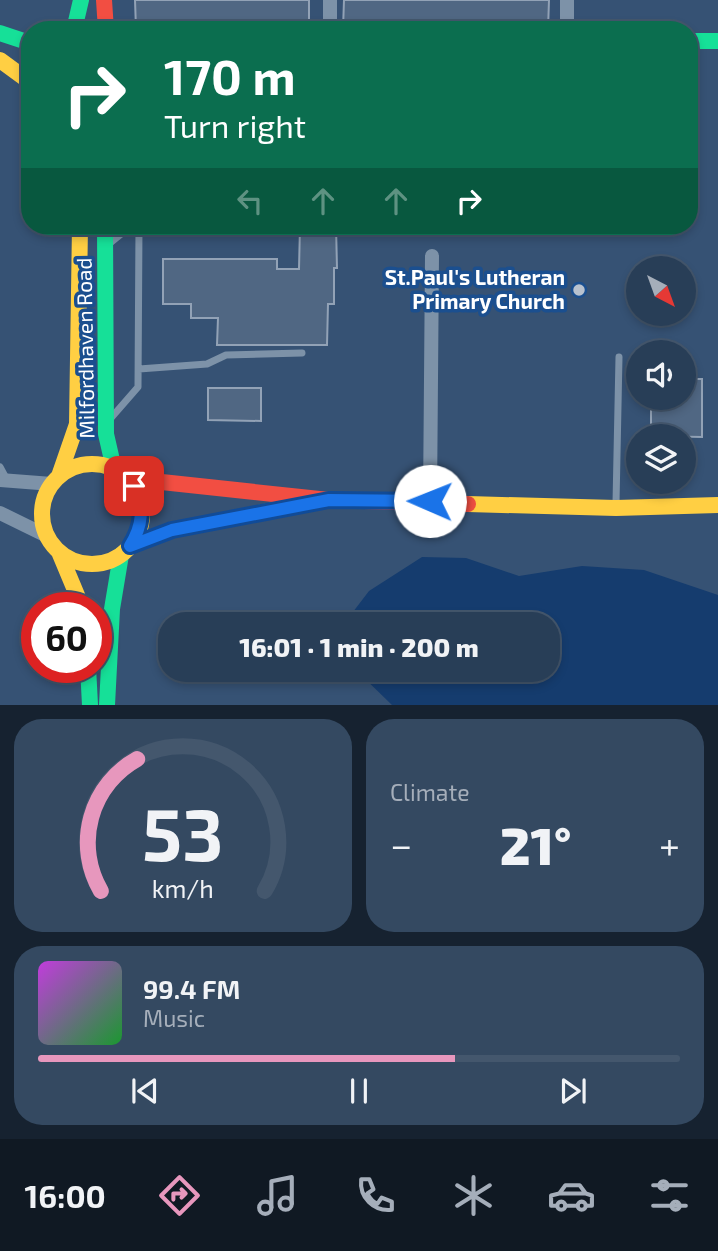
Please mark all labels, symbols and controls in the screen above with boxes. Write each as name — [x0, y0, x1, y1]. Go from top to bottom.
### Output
text: 170 m — [164, 46, 296, 105]
icon: right — [49, 49, 140, 140]
text: Turn right — [164, 106, 306, 144]
icon: left — [231, 182, 269, 220]
icon: ahead — [304, 182, 342, 220]
icon: ahead — [377, 182, 415, 220]
icon: right — [450, 182, 488, 220]
north arrow — [626, 256, 696, 326]
map controls — [626, 256, 696, 494]
street label: Milfordhaven Road — [70, 257, 99, 439]
place label: St.Paul's Lutheran Primary Church — [385, 264, 565, 314]
marker: St.Paul's Lutheran Primary Church — [571, 282, 587, 298]
button: sound — [626, 340, 696, 410]
button: layers — [626, 424, 696, 494]
pin — [104, 456, 164, 516]
position arrow — [393, 464, 467, 538]
icon: arrive — [115, 467, 153, 505]
speed limit sign: 60 — [21, 592, 112, 683]
text: 16:01 · 1 min · 200 m — [239, 631, 479, 662]
text: Climate — [390, 778, 470, 806]
text: 53 — [142, 789, 224, 877]
text: 21° — [500, 813, 571, 875]
text: − — [390, 821, 412, 867]
text: + — [659, 821, 680, 867]
text: km/h — [152, 873, 214, 903]
text: 99.4 FM — [143, 973, 240, 1004]
text: Music — [143, 1004, 205, 1032]
icon: previous — [126, 1072, 164, 1110]
icon: pause — [340, 1072, 378, 1110]
icon: next — [554, 1072, 592, 1110]
icon: directions — [155, 1171, 204, 1220]
icon: music — [253, 1171, 302, 1220]
icon: phone — [351, 1171, 400, 1220]
icon: climate — [449, 1171, 498, 1220]
icon: car — [547, 1171, 596, 1220]
icon: filters — [645, 1171, 694, 1220]
text: 16:00 — [24, 1176, 106, 1214]

